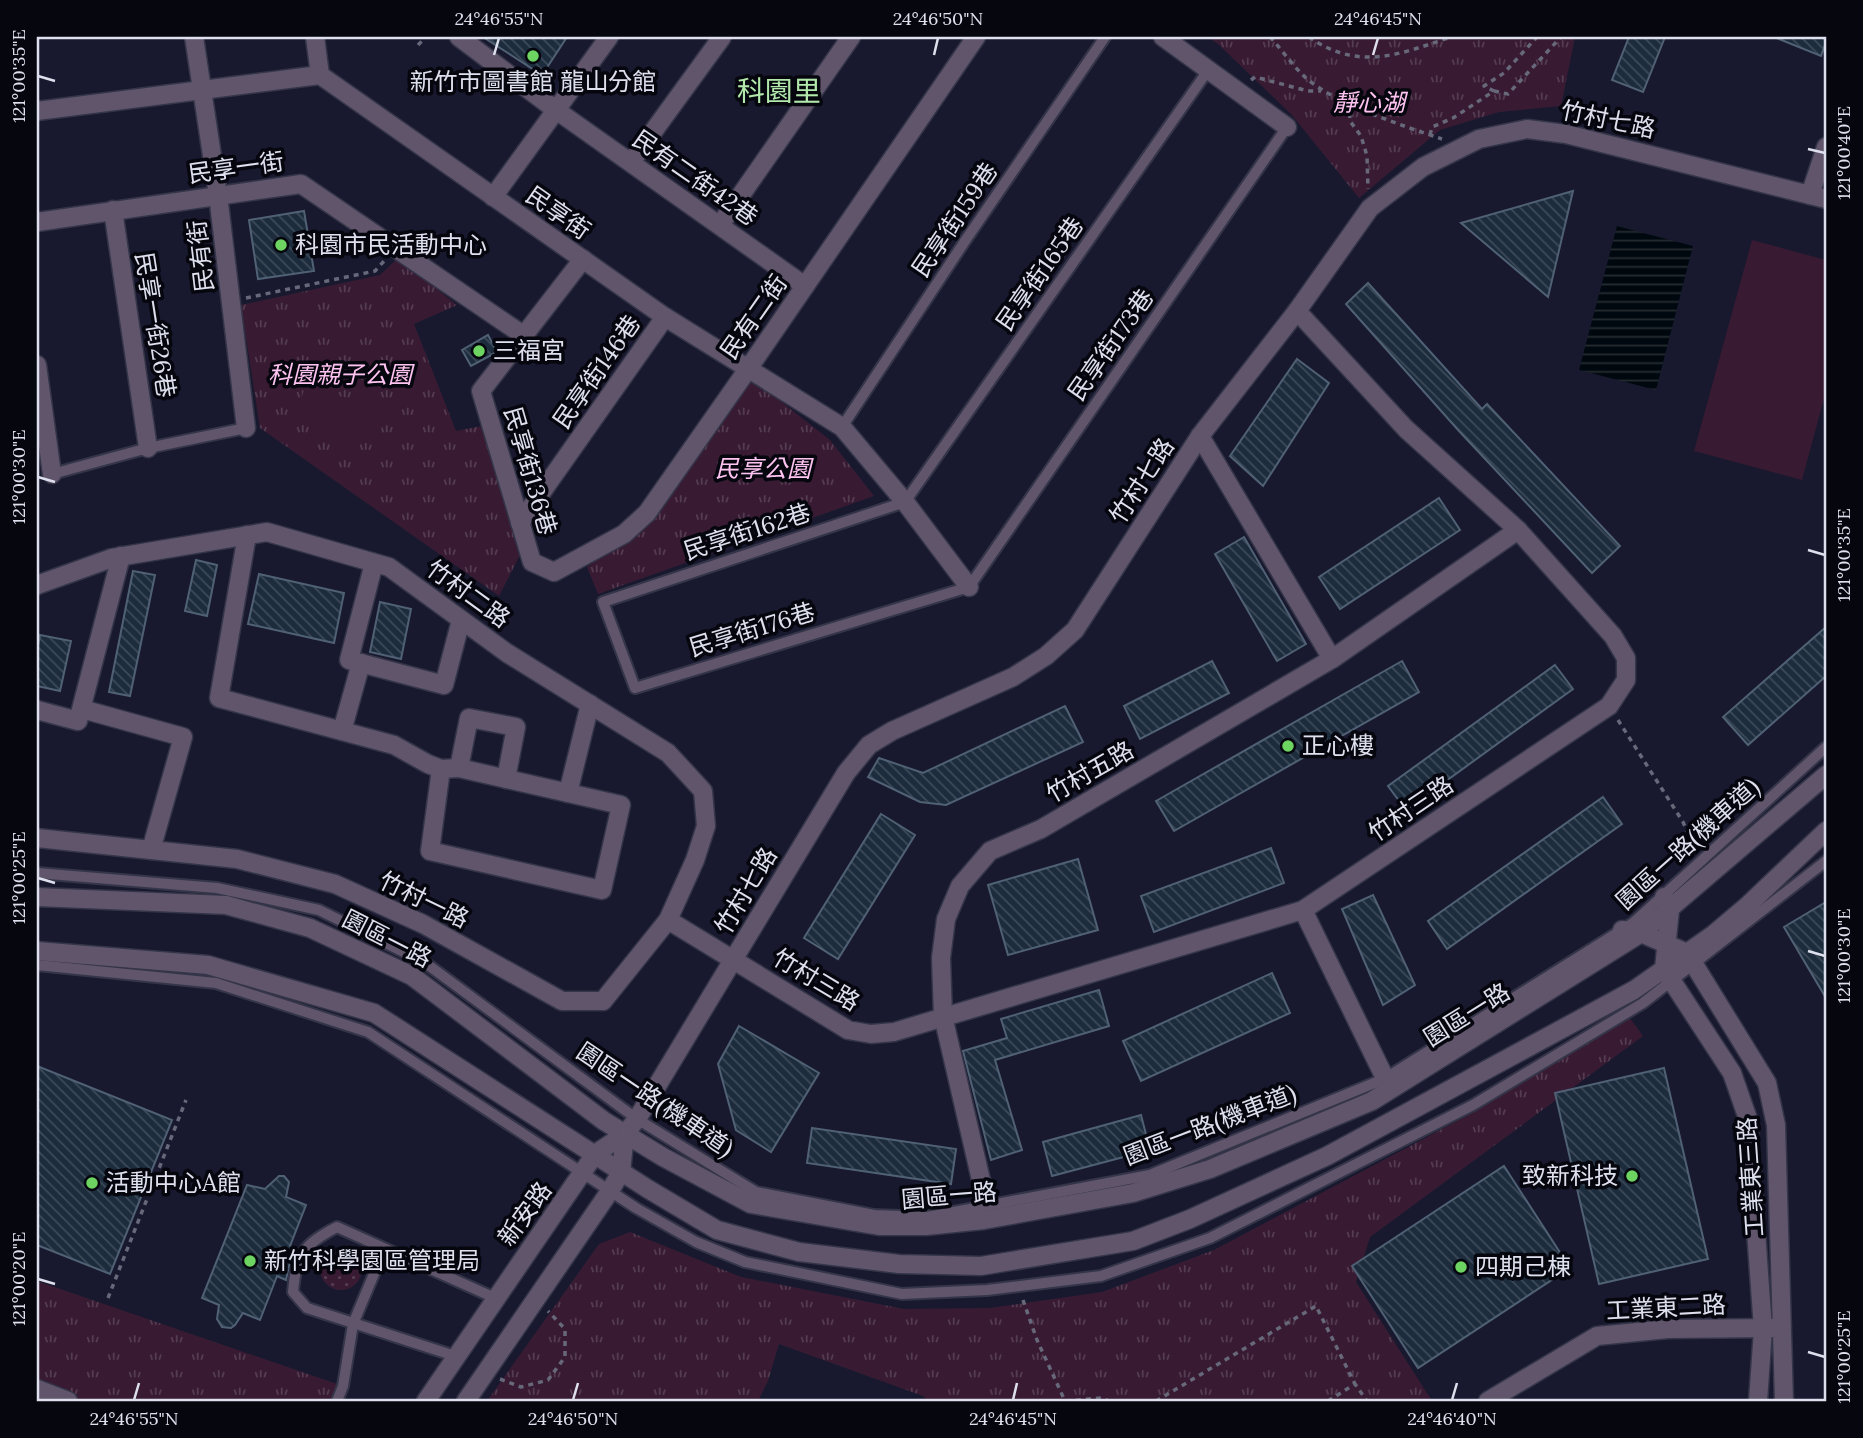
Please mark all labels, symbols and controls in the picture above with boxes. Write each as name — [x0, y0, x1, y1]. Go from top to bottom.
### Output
text: 24°46'55"N — [455, 7, 543, 30]
text: 24°46'50"N — [893, 7, 983, 30]
text: 24°46'45"N — [1334, 7, 1422, 30]
text: 121°00'35"E — [7, 29, 30, 123]
marker: 新竹市圖書館 龍山分館 — [525, 48, 541, 64]
place label: 新竹市圖書館 龍山分館 — [410, 66, 656, 97]
district label: 科園里 — [737, 73, 821, 109]
park label: 靜心湖 — [1333, 87, 1409, 118]
street label: 竹村七路 — [1558, 94, 1658, 145]
text: 121°00'40"E — [1832, 106, 1855, 200]
street label: 民有二街42巷 — [627, 123, 764, 232]
street label: 民享一街 — [186, 145, 286, 190]
street label: 民享街159巷 — [905, 156, 1004, 283]
street label: 民享街 — [520, 179, 597, 246]
street label: 民享街165巷 — [989, 211, 1090, 337]
street label: 民有街 — [181, 218, 220, 294]
place label: 科園市民活動中心 — [295, 229, 487, 260]
marker: 科園市民活動中心 — [273, 237, 289, 253]
street label: 民享一街26巷 — [129, 250, 182, 400]
street label: 民有二街 — [713, 269, 794, 365]
street label: 民享街173巷 — [1061, 283, 1160, 407]
street label: 民享街146巷 — [546, 309, 647, 435]
place label: 三福宮 — [493, 335, 565, 366]
marker: 三福宮 — [471, 343, 487, 359]
park label: 科園親子公園 — [268, 359, 415, 390]
street label: 民享街136巷 — [497, 403, 564, 539]
text: 121°00'30"E — [7, 430, 30, 524]
street label: 竹村七路 — [1102, 432, 1181, 529]
park label: 民享公園 — [715, 453, 814, 484]
street label: 民享街162巷 — [680, 496, 814, 567]
text: 121°00'35"E — [1832, 508, 1855, 602]
street label: 竹村二路 — [420, 553, 516, 634]
street label: 民享街176巷 — [685, 596, 818, 663]
place label: 正心樓 — [1302, 730, 1374, 761]
street label: 竹村五路 — [1040, 734, 1139, 809]
marker: 正心樓 — [1280, 738, 1296, 754]
street label: 竹村三路 — [1362, 769, 1459, 848]
street label: 園區一路(機車道) — [1609, 771, 1766, 916]
text: 121°00'25"E — [7, 831, 30, 925]
street label: 竹村七路 — [708, 842, 784, 940]
street label: 竹村一路 — [374, 865, 474, 935]
street label: 園區一路 — [337, 903, 437, 974]
text: 121°00'30"E — [1832, 909, 1855, 1003]
street label: 竹村三路 — [767, 942, 865, 1018]
street label: 園區一路 — [1418, 976, 1516, 1053]
street label: 園區一路(機車道) — [571, 1036, 740, 1164]
street label: 園區一路(機車道) — [1119, 1077, 1301, 1172]
street label: 工業東三路 — [1731, 1116, 1770, 1238]
place label: 致新科技 — [1522, 1160, 1618, 1191]
place label: 活動中心A館 — [106, 1167, 241, 1198]
marker: 致新科技 — [1624, 1168, 1640, 1184]
marker: 活動中心A館 — [84, 1175, 100, 1191]
street label: 新安路 — [491, 1175, 558, 1252]
street label: 園區一路 — [900, 1176, 998, 1215]
text: 121°00'20"E — [7, 1232, 30, 1326]
place label: 新竹科學園區管理局 — [264, 1245, 480, 1276]
place label: 四期己棟 — [1475, 1251, 1571, 1282]
marker: 新竹科學園區管理局 — [242, 1253, 258, 1269]
marker: 四期己棟 — [1453, 1259, 1469, 1275]
street label: 工業東二路 — [1605, 1289, 1727, 1326]
text: 121°00'25"E — [1832, 1310, 1855, 1404]
text: 24°46'55"N — [90, 1407, 178, 1430]
text: 24°46'50"N — [528, 1407, 618, 1430]
text: 24°46'45"N — [969, 1407, 1057, 1430]
text: 24°46'40"N — [1407, 1407, 1497, 1430]

